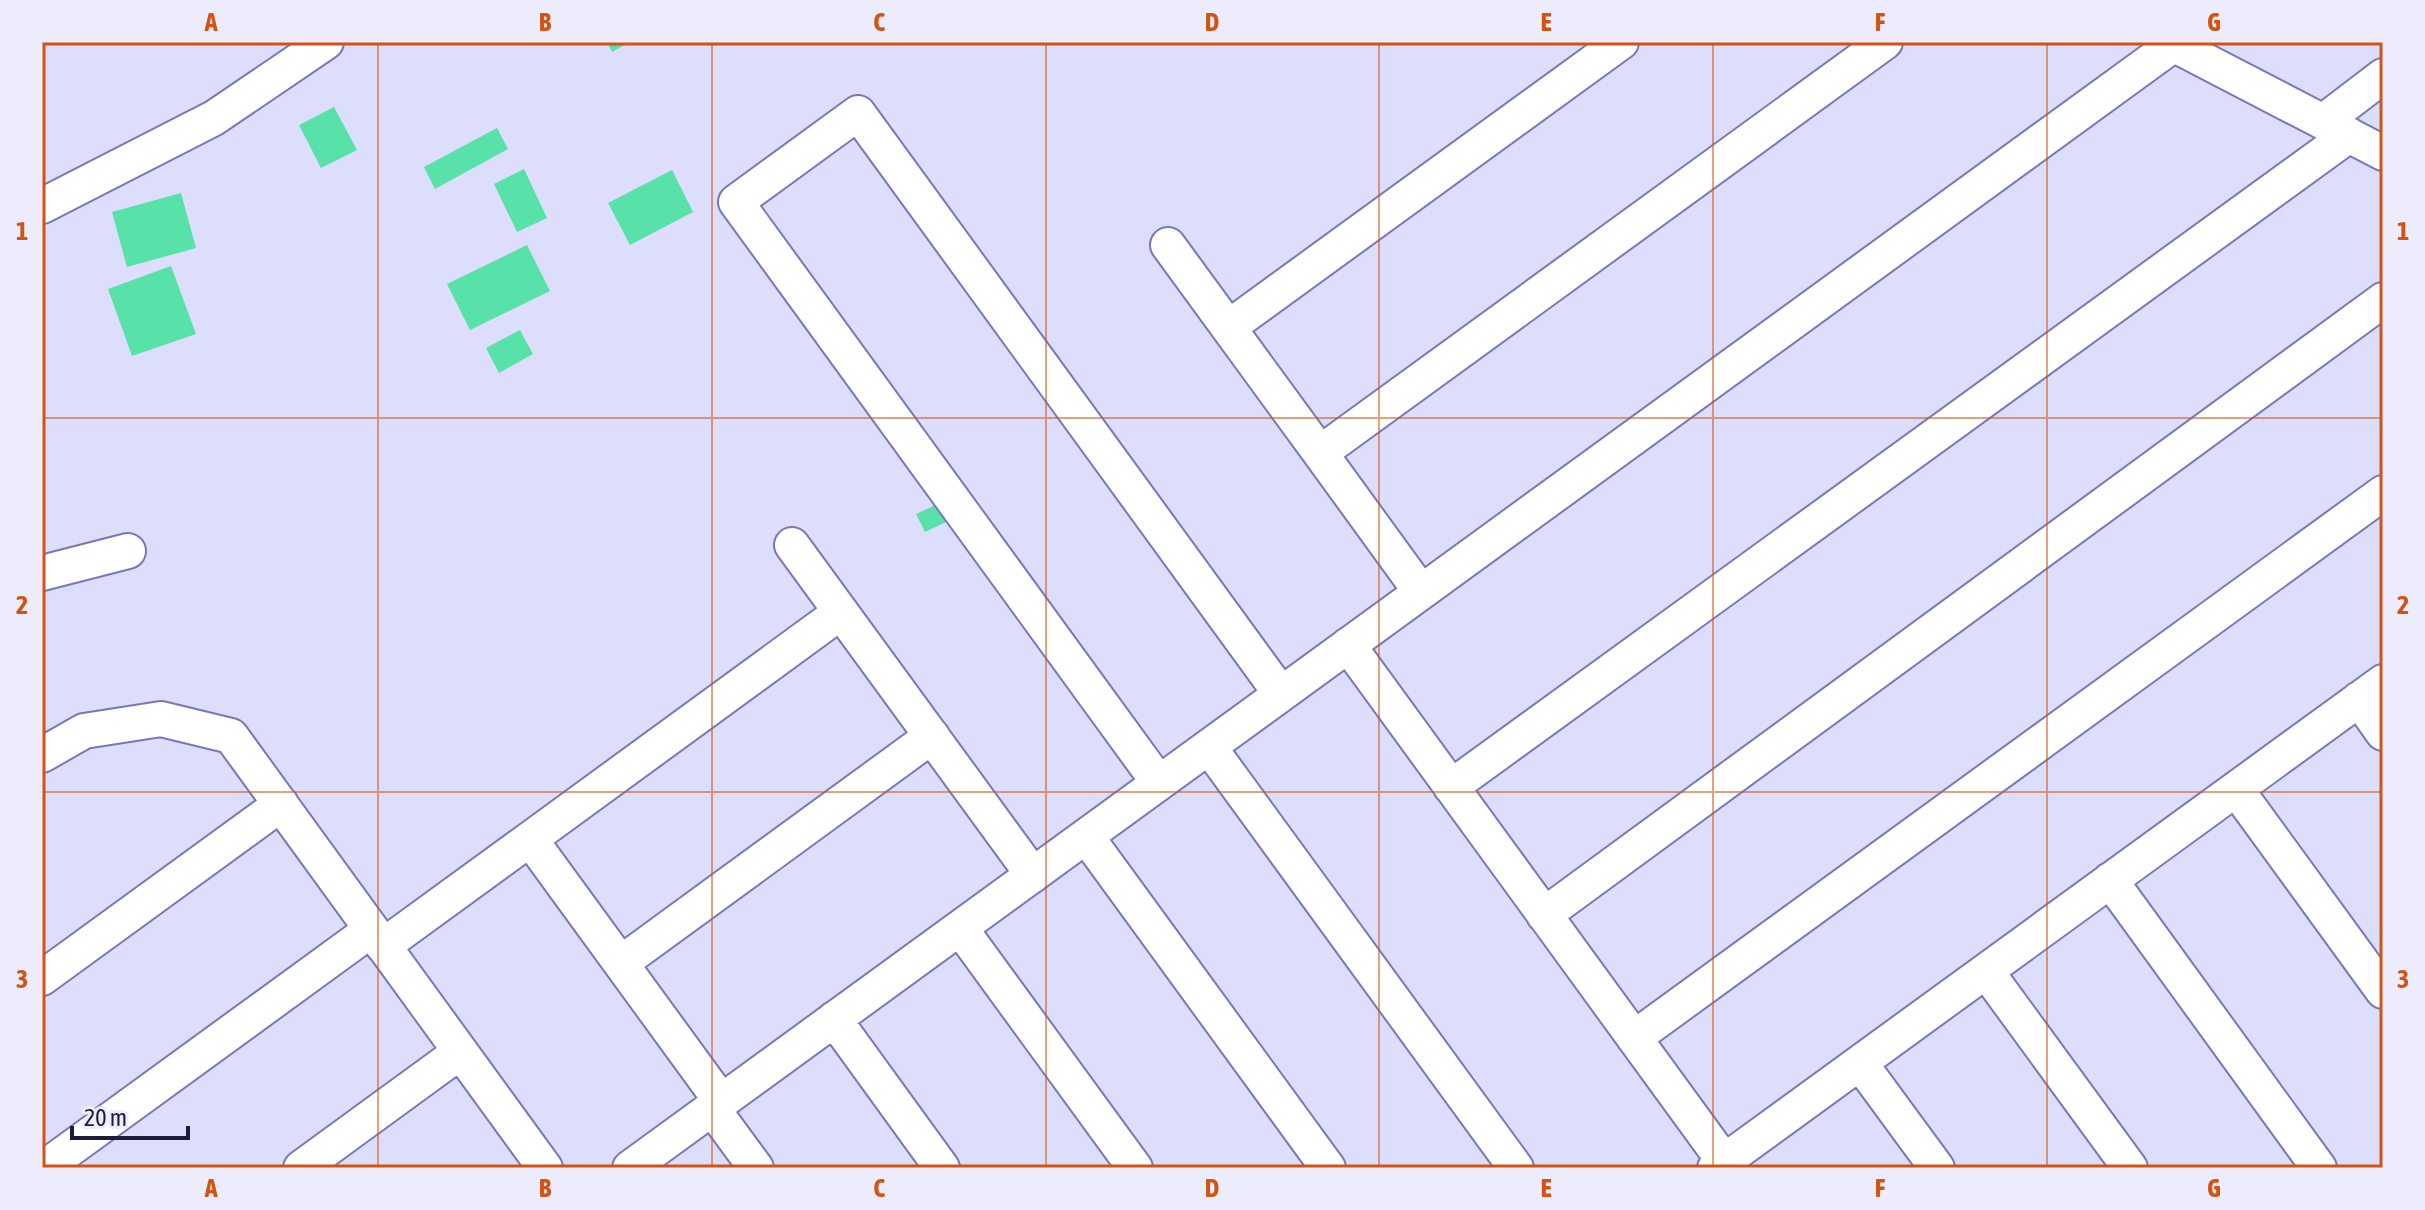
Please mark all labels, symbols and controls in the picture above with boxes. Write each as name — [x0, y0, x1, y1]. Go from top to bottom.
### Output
text: A — [204, 7, 218, 37]
text: B — [539, 7, 552, 37]
text: C — [873, 7, 885, 37]
text: D — [1205, 7, 1219, 37]
text: E — [1540, 7, 1552, 37]
text: F — [1875, 7, 1886, 37]
text: G — [2207, 7, 2221, 37]
text: 1 — [16, 216, 28, 246]
text: 1 — [2397, 216, 2409, 246]
text: 2 — [16, 590, 28, 620]
text: 2 — [2397, 590, 2409, 620]
text: 3 — [16, 964, 28, 994]
text: 3 — [2397, 964, 2409, 994]
scale bar — [72, 1090, 188, 1140]
text: 20 m — [84, 1104, 127, 1131]
text: A — [204, 1173, 218, 1203]
text: B — [539, 1173, 552, 1203]
text: C — [873, 1173, 885, 1203]
text: D — [1205, 1173, 1219, 1203]
text: E — [1540, 1173, 1552, 1203]
text: F — [1875, 1173, 1886, 1203]
text: G — [2207, 1173, 2221, 1203]

